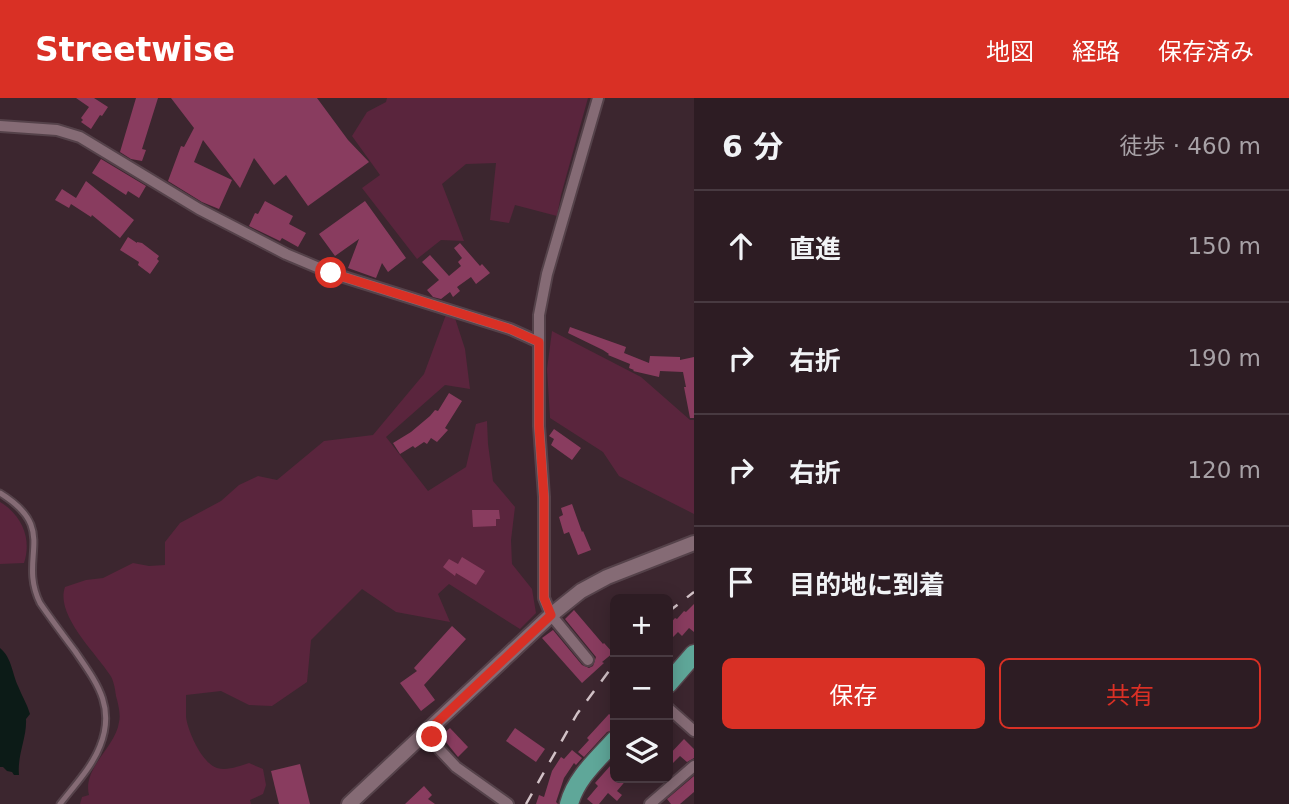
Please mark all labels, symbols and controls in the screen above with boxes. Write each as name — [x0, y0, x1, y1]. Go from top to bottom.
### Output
text: Streetwise — [35, 30, 235, 69]
text: 地図 — [986, 38, 1034, 66]
text: 経路 — [1072, 38, 1120, 66]
text: 保存済み — [1158, 38, 1254, 66]
text: 6 分 — [722, 129, 783, 164]
text: 徒歩 · 460 m — [1119, 133, 1261, 159]
icon: ahead — [722, 227, 760, 265]
text: 150 m — [1187, 233, 1261, 259]
text: 直進 — [789, 234, 841, 264]
route start — [315, 257, 346, 288]
icon: right — [722, 339, 760, 377]
text: 190 m — [1187, 345, 1261, 371]
text: 右折 — [789, 346, 841, 376]
icon: right — [722, 451, 760, 489]
text: 120 m — [1187, 457, 1261, 483]
text: 右折 — [789, 458, 841, 488]
icon: arrive — [722, 563, 760, 601]
text: 目的地に到着 — [789, 570, 945, 600]
map controls — [610, 594, 673, 783]
button: + — [610, 594, 673, 657]
button: − — [610, 657, 673, 720]
button: 保存 — [722, 658, 985, 729]
button: 共有 — [999, 658, 1261, 729]
button: layers — [610, 720, 673, 783]
route end — [416, 721, 447, 752]

